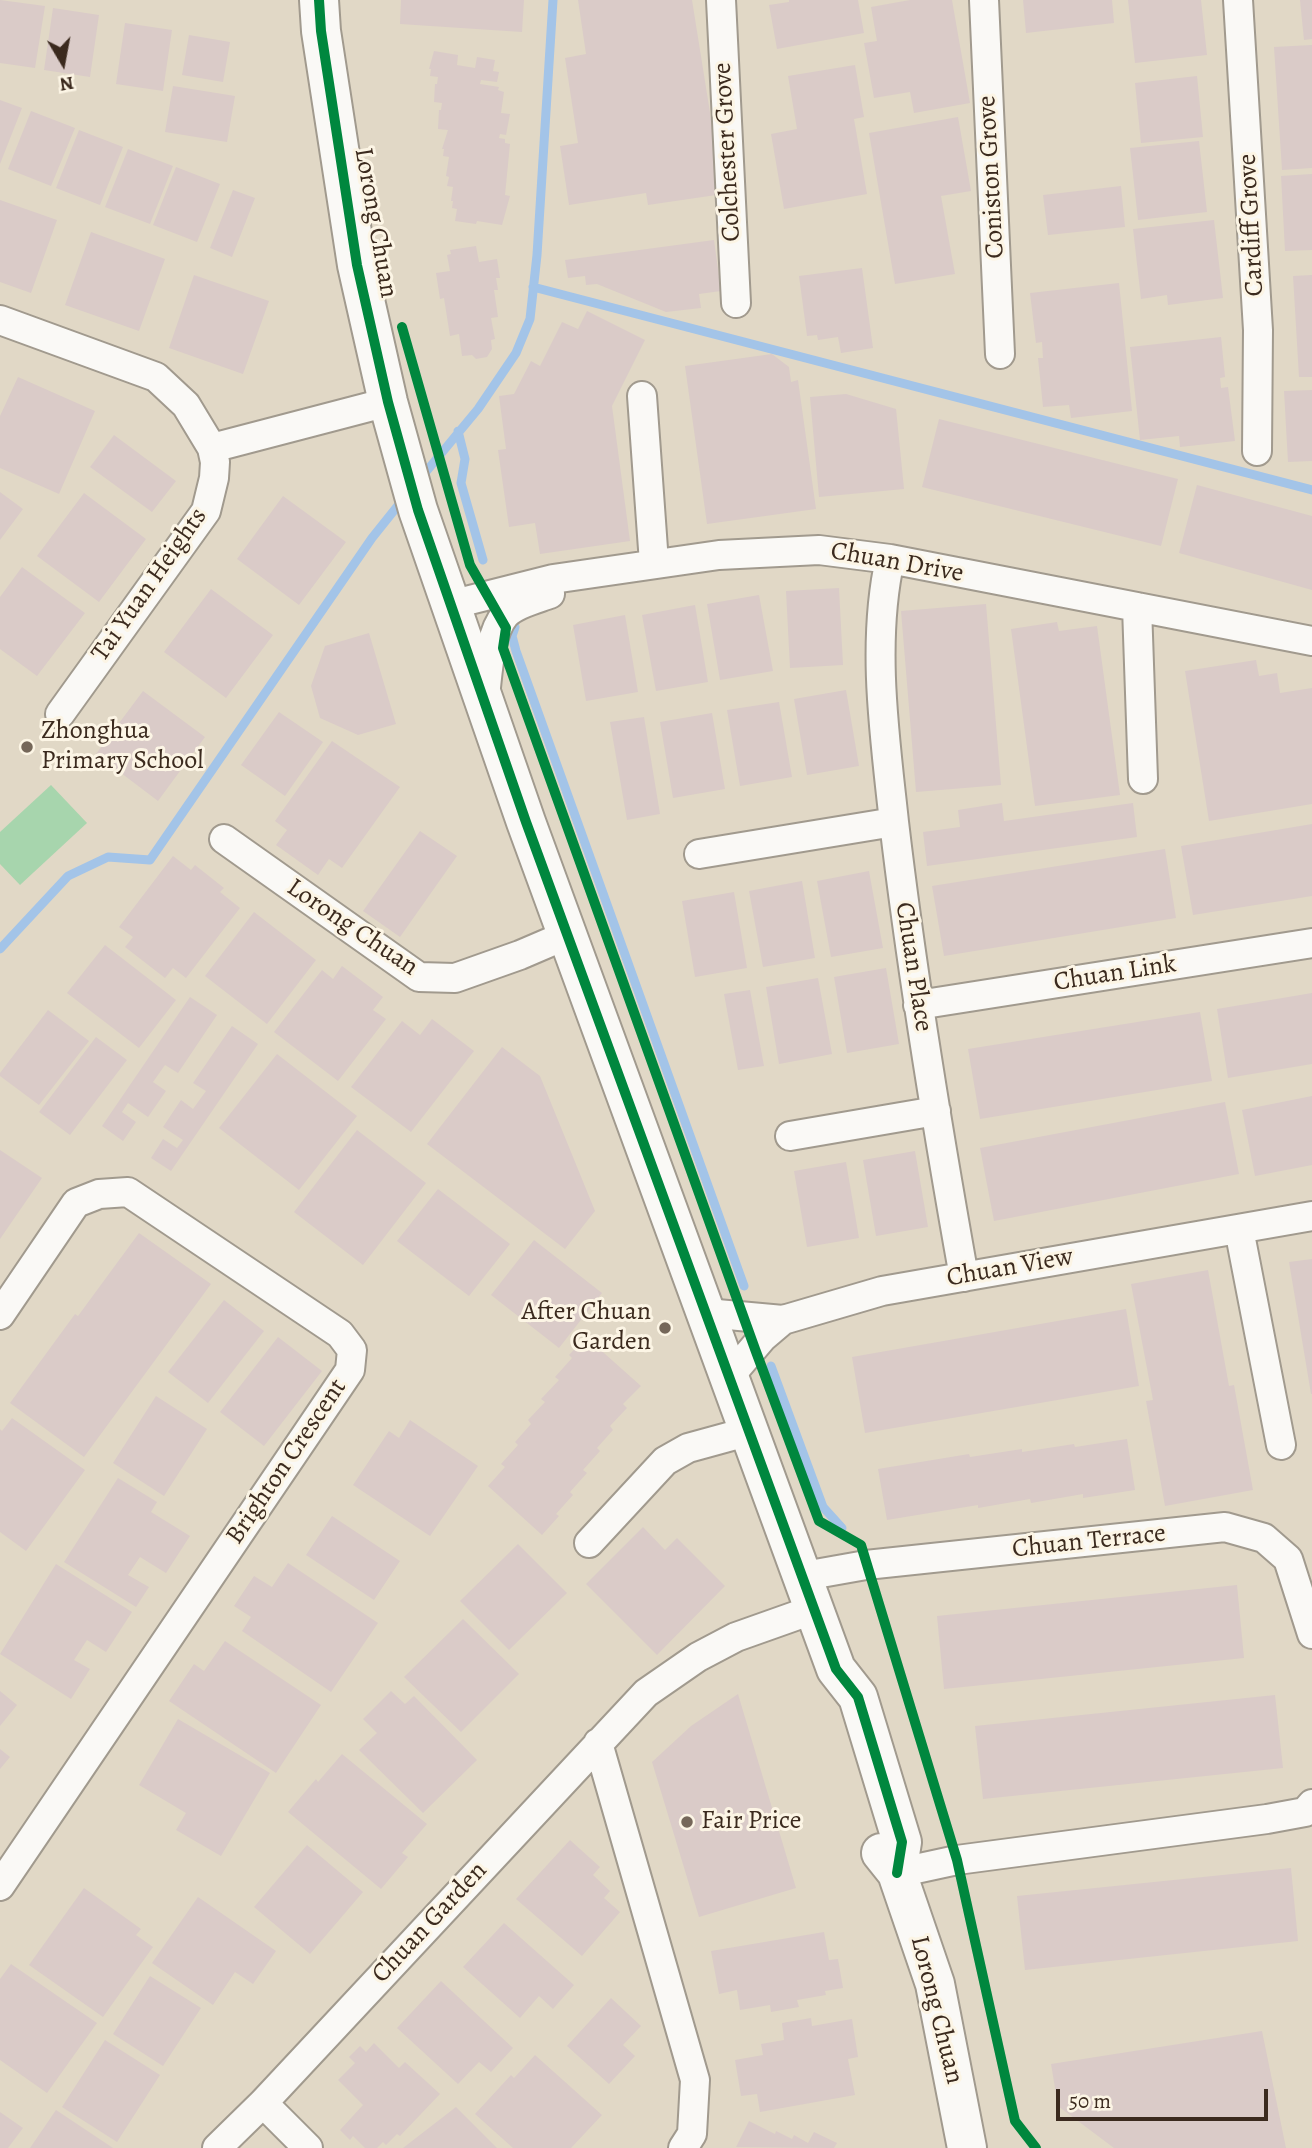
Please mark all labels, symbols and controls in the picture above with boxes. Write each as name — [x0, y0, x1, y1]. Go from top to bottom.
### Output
north arrow — [28, 28, 98, 98]
street label: Colchester Grove — [708, 62, 748, 242]
text: N — [58, 70, 76, 98]
street label: Coniston Grove — [972, 95, 1012, 259]
street label: Lorong Chuan — [346, 146, 404, 300]
street label: Cardiff Grove — [1233, 153, 1271, 297]
street label: Tai Yuan Heights — [86, 502, 214, 668]
street label: Chuan Drive — [828, 536, 966, 590]
place label: Zhonghua Primary School — [41, 716, 204, 778]
marker: Zhonghua Primary School — [19, 739, 35, 755]
street label: Lorong Chuan — [280, 873, 424, 983]
street label: Chuan Place — [887, 900, 939, 1034]
street label: Chuan Link — [1052, 949, 1178, 999]
street label: Chuan View — [944, 1242, 1076, 1294]
place label: After Chuan Garden — [522, 1297, 651, 1358]
marker: After Chuan Garden — [657, 1320, 673, 1336]
street label: Brighton Crescent — [220, 1373, 354, 1551]
street label: Chuan Terrace — [1011, 1518, 1167, 1566]
place label: Fair Price — [701, 1806, 801, 1838]
marker: Fair Price — [679, 1814, 695, 1830]
street label: Chuan Garden — [366, 1856, 494, 1990]
street label: Lorong Chuan — [903, 1933, 969, 2087]
scale bar — [1060, 2074, 1272, 2118]
text: 50 m — [1069, 2087, 1111, 2115]

